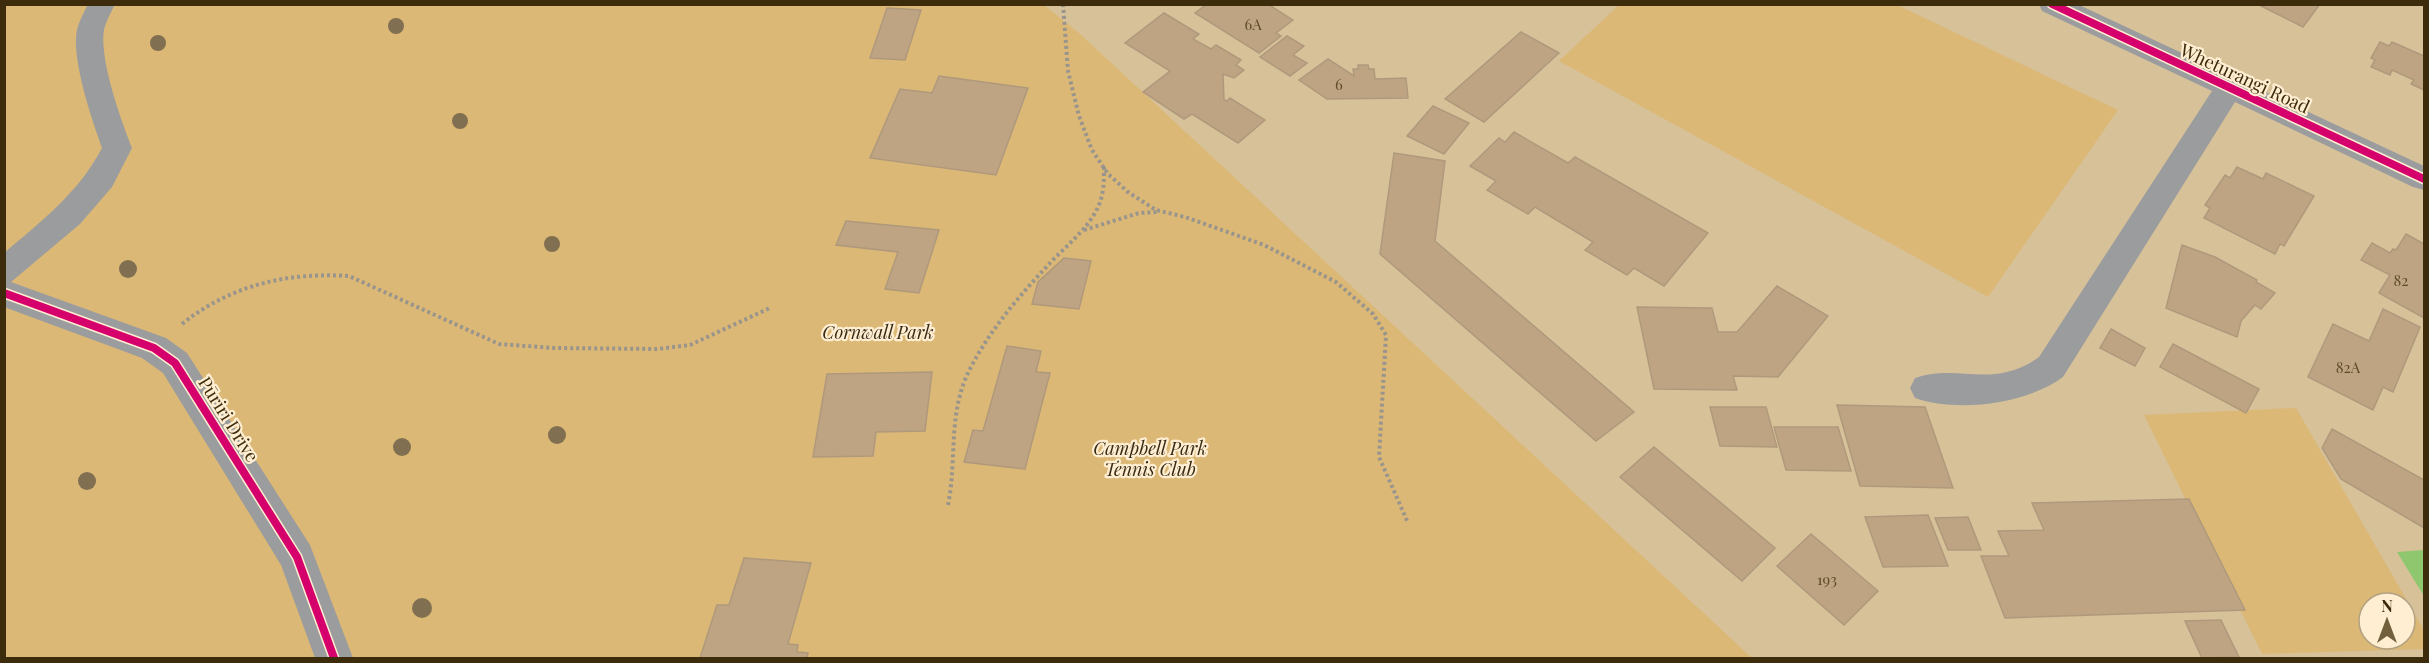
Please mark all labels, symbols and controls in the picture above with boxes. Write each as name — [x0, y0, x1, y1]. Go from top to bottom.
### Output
house number: 6A — [1244, 14, 1262, 34]
street label: Wheturangi Road — [2175, 37, 2314, 119]
house number: 6 — [1335, 74, 1343, 94]
house number: 82 — [2394, 270, 2409, 290]
park label: Cornwall Park — [822, 320, 934, 344]
house number: 82A — [2336, 357, 2361, 377]
street label: Pūriri Drive — [193, 372, 265, 466]
park label: Campbell Park Tennis Club — [1093, 436, 1207, 481]
house number: 193 — [1817, 569, 1837, 589]
north arrow — [2357, 591, 2417, 651]
text: N — [2381, 595, 2393, 616]

